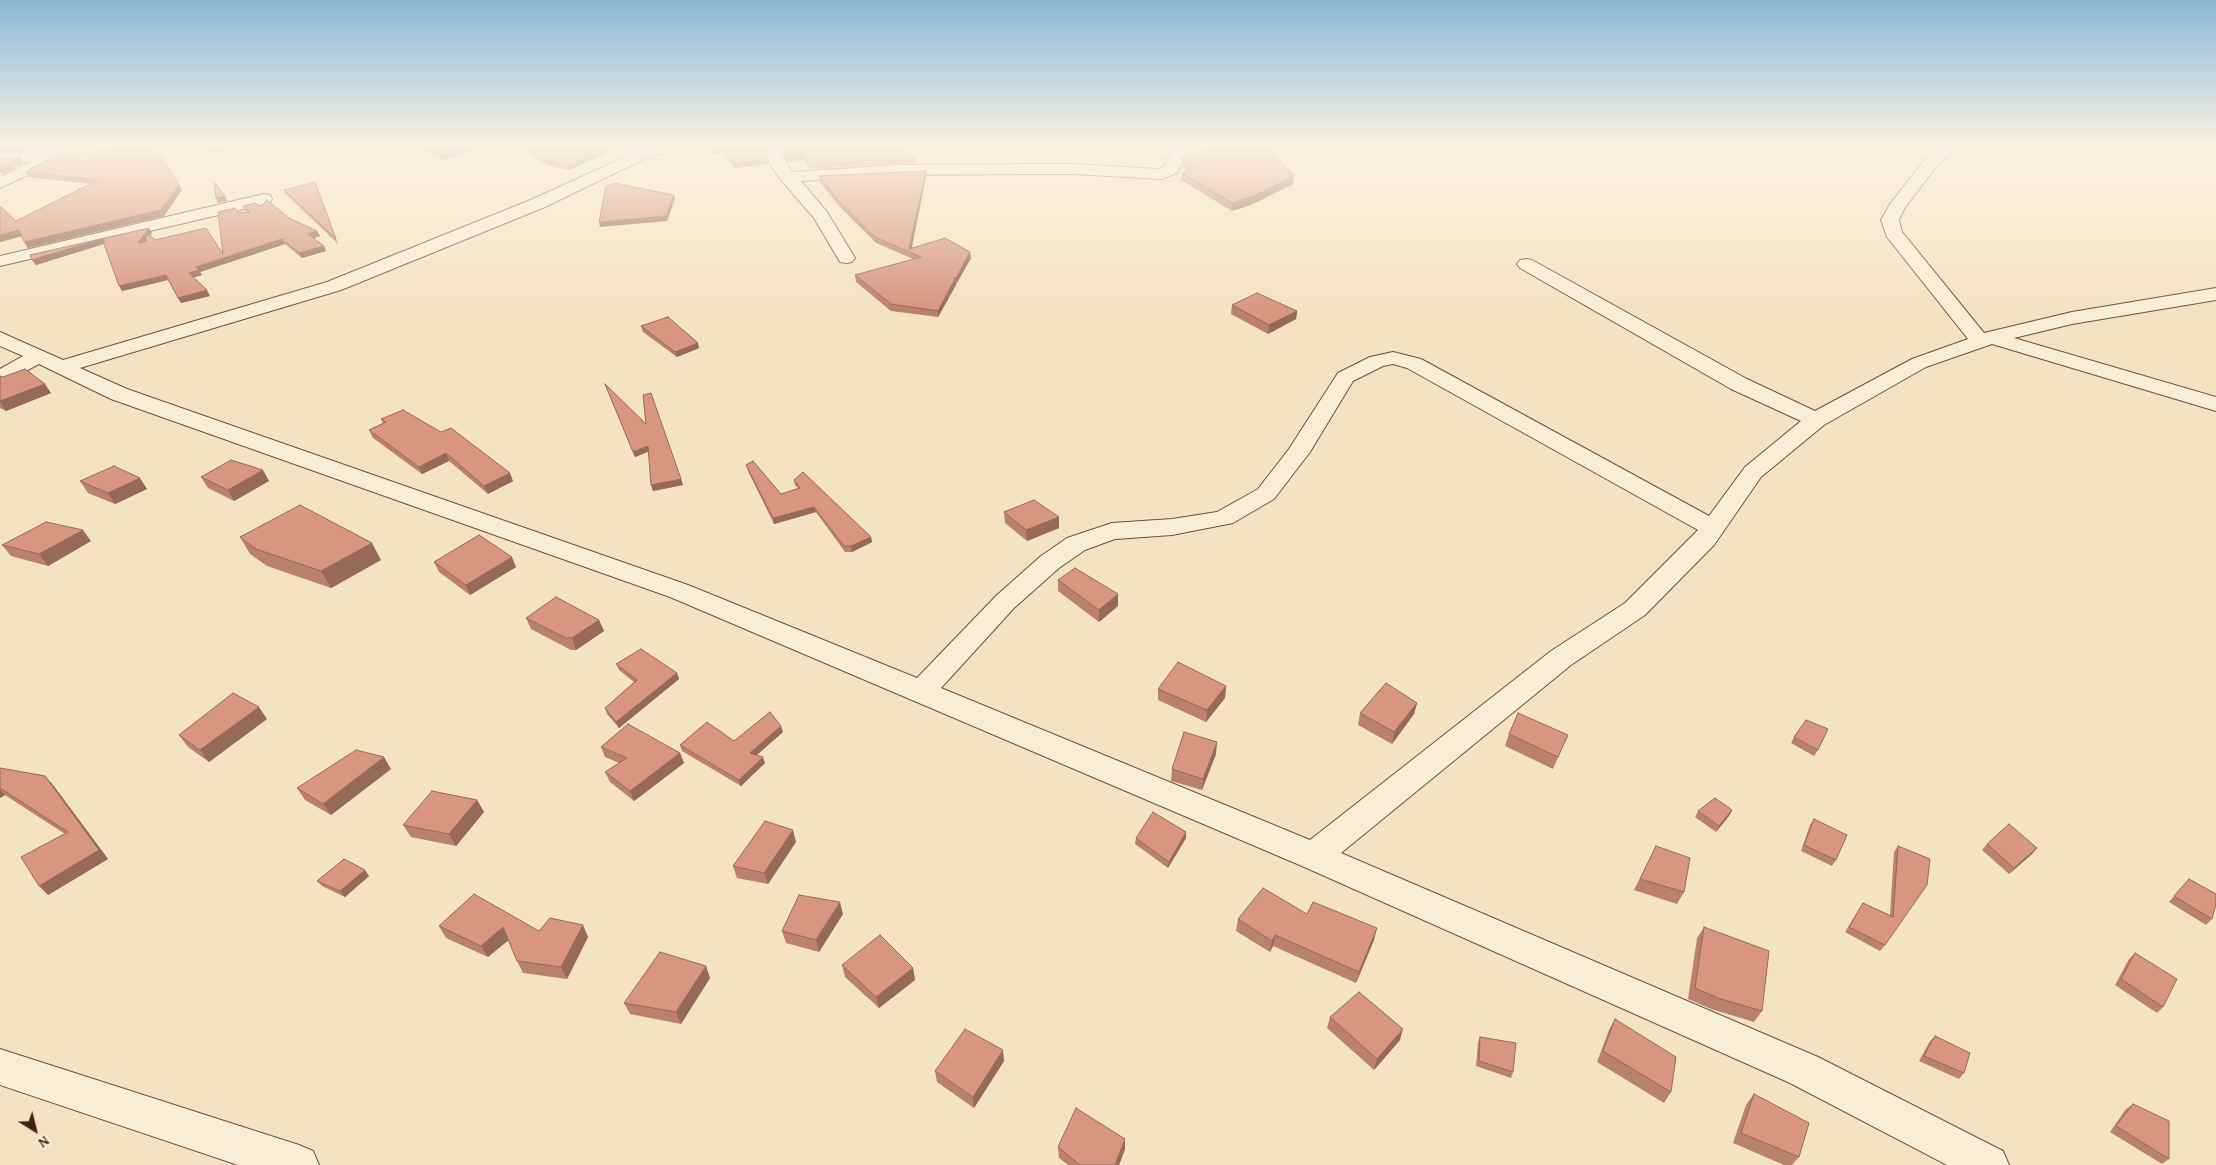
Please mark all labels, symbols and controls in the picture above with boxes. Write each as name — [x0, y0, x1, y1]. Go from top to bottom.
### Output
north arrow — [10, 1105, 60, 1155]
text: N — [34, 1131, 53, 1153]

